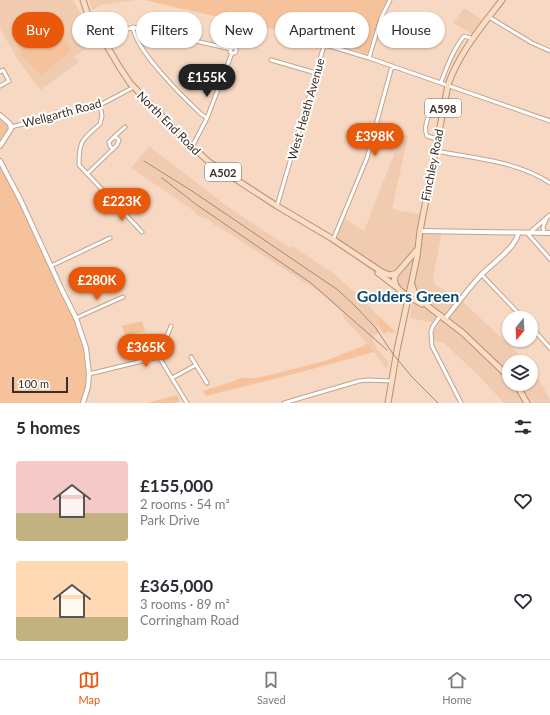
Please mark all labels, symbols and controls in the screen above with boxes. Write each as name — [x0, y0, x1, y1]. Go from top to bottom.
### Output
chip: Buy — [12, 12, 64, 48]
chip: Rent — [72, 12, 128, 48]
chip: Filters — [136, 12, 202, 48]
chip: New — [210, 12, 267, 48]
chip: Apartment — [275, 12, 369, 48]
chip: House — [377, 12, 445, 48]
street label: West Heath Avenue — [284, 56, 328, 162]
pin: £155K — [179, 64, 235, 98]
text: £155K — [187, 69, 227, 85]
street label: North End Road — [134, 88, 204, 158]
street label: Wellgarth Road — [21, 95, 103, 131]
road number: A598 — [425, 99, 461, 117]
pin: £398K — [347, 123, 403, 157]
text: £398K — [355, 128, 395, 144]
street label: Finchley Road — [418, 128, 446, 202]
road number: A502 — [205, 163, 241, 181]
pin: £223K — [94, 188, 150, 222]
text: £223K — [102, 193, 142, 209]
pin: £280K — [69, 267, 125, 301]
text: £280K — [77, 272, 117, 288]
district label: Golders Green — [357, 286, 459, 305]
north arrow — [502, 311, 538, 347]
map controls — [502, 311, 538, 391]
pin: £365K — [118, 334, 174, 368]
text: £365K — [126, 339, 166, 355]
button: layers — [502, 355, 538, 391]
scale bar — [12, 375, 68, 394]
text: 100 m — [18, 377, 49, 390]
icon: filters — [512, 416, 534, 438]
text: 5 homes — [16, 417, 80, 438]
text: £155,000 — [140, 475, 213, 496]
icon: home — [48, 477, 96, 525]
icon: heart — [512, 490, 534, 512]
text: 2 rooms · 54 m² — [140, 496, 230, 512]
text: Park Drive — [140, 512, 200, 528]
text: £365,000 — [140, 575, 213, 596]
icon: home — [48, 577, 96, 625]
icon: heart — [512, 590, 534, 612]
text: 3 rooms · 89 m² — [140, 596, 230, 612]
text: Corringham Road — [140, 612, 239, 628]
tab: Map — [78, 669, 100, 706]
tab: Saved — [257, 669, 286, 706]
tab: Home — [442, 669, 472, 706]

